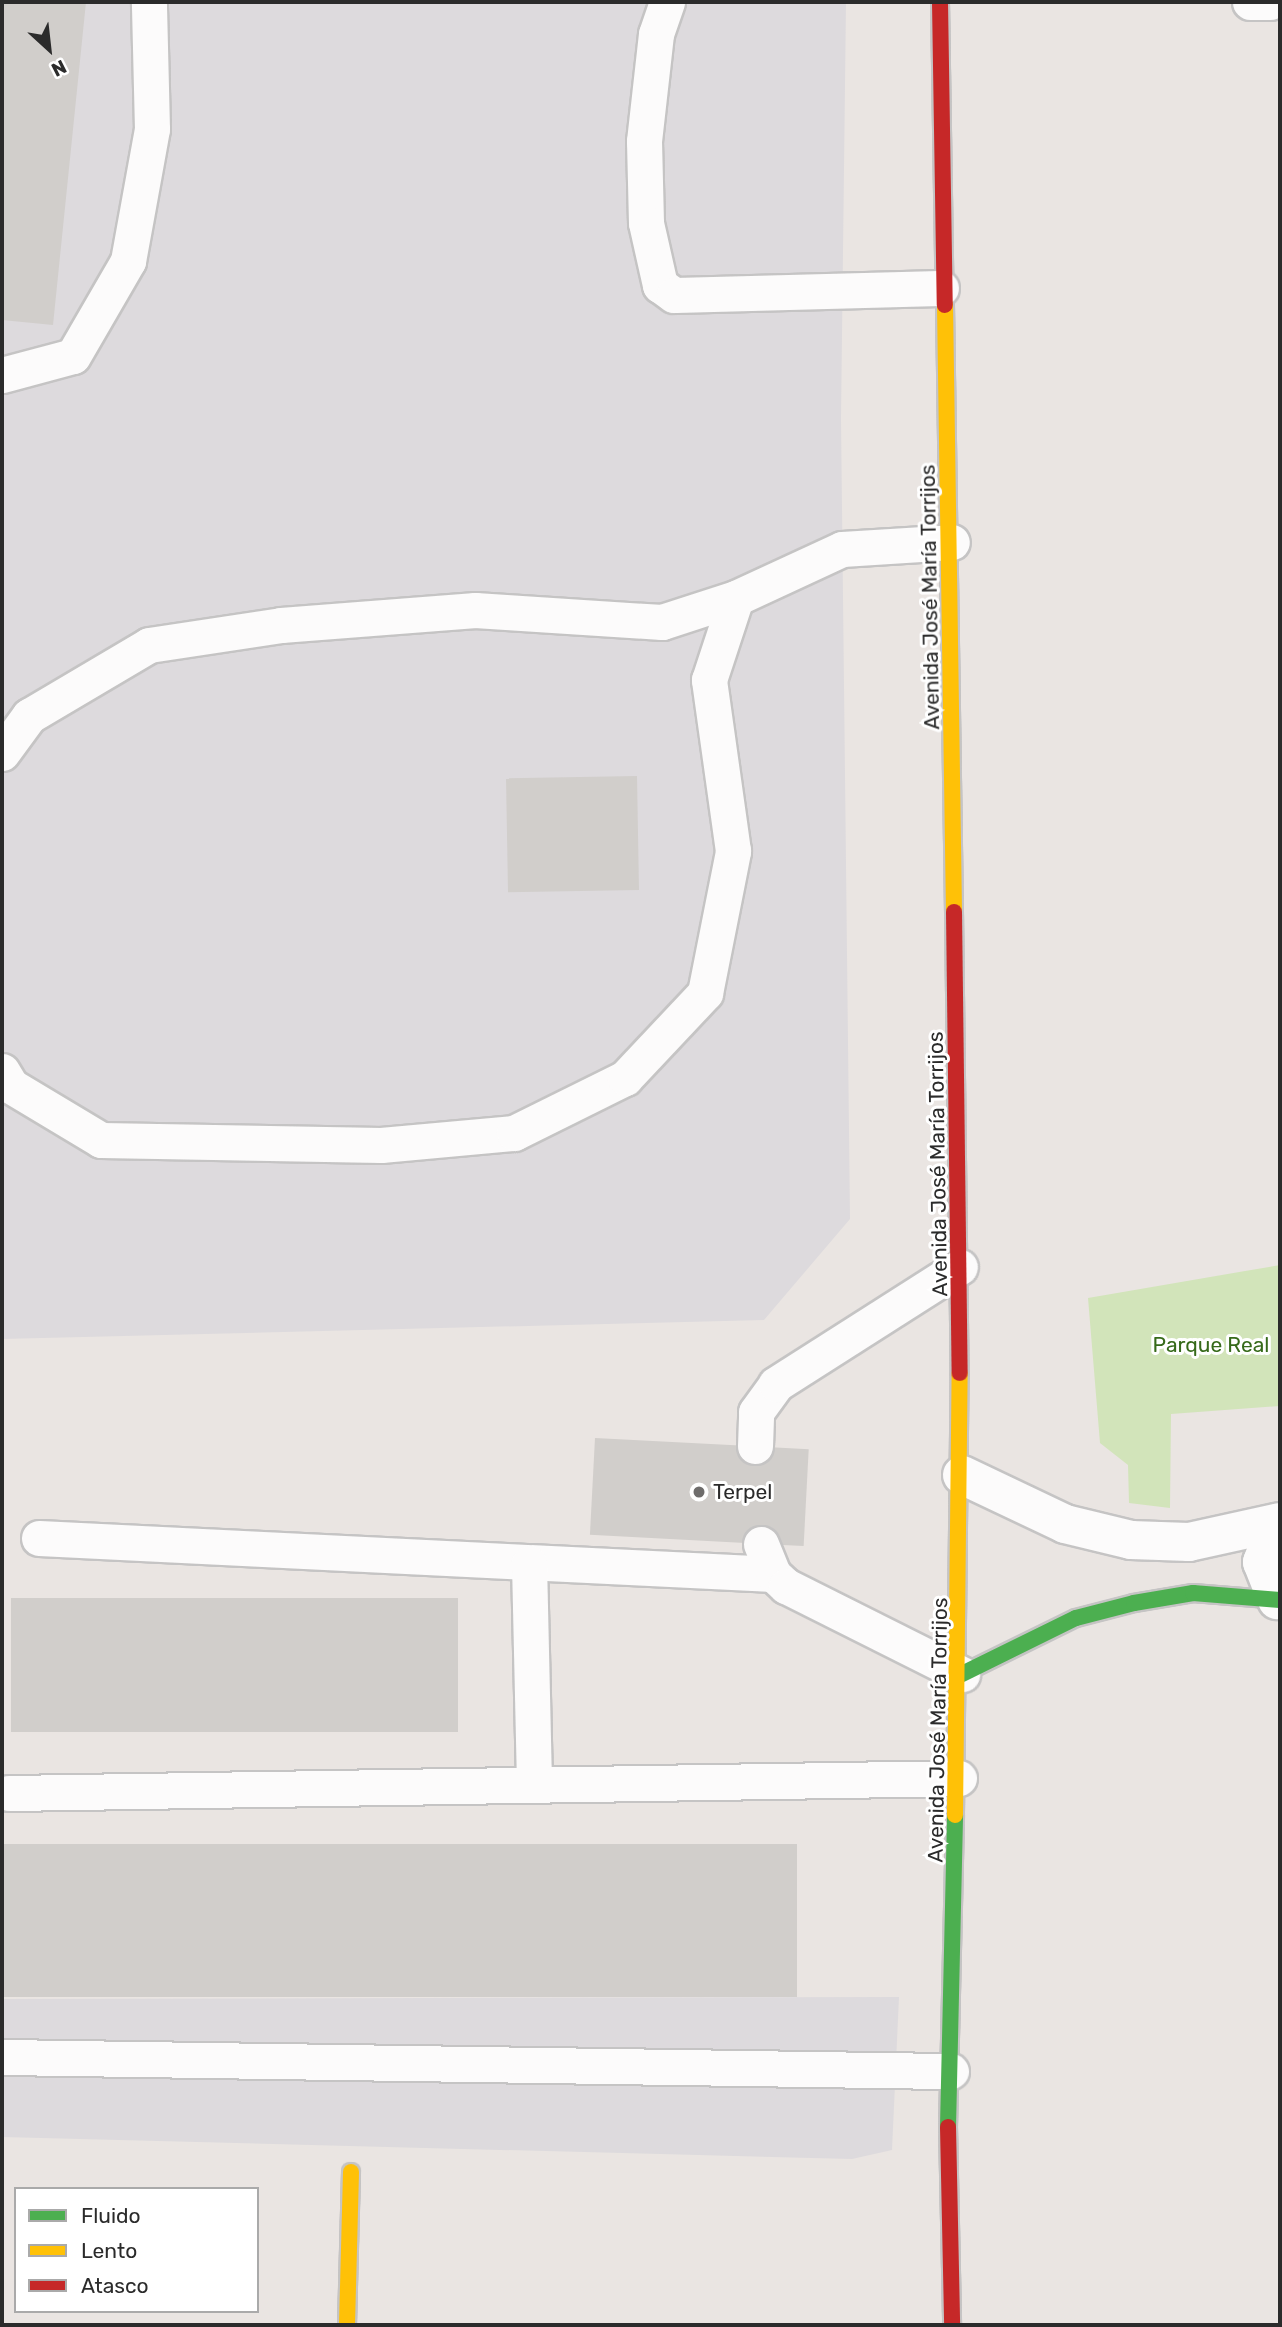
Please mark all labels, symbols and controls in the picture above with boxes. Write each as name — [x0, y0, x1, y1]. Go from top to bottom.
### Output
north arrow — [14, 14, 84, 84]
text: N — [47, 55, 70, 82]
street label: Avenida José María Torrijos — [915, 464, 945, 730]
street label: Avenida José María Torrijos — [923, 1031, 953, 1297]
park label: Parque Real — [1153, 1332, 1269, 1358]
place label: Terpel — [713, 1479, 772, 1505]
marker: Terpel — [691, 1484, 707, 1500]
street label: Avenida José María Torrijos — [923, 1597, 953, 1863]
legend — [14, 2187, 259, 2313]
text: Fluido — [81, 2203, 141, 2228]
text: Lento — [81, 2238, 137, 2263]
text: Atasco — [81, 2273, 149, 2298]

